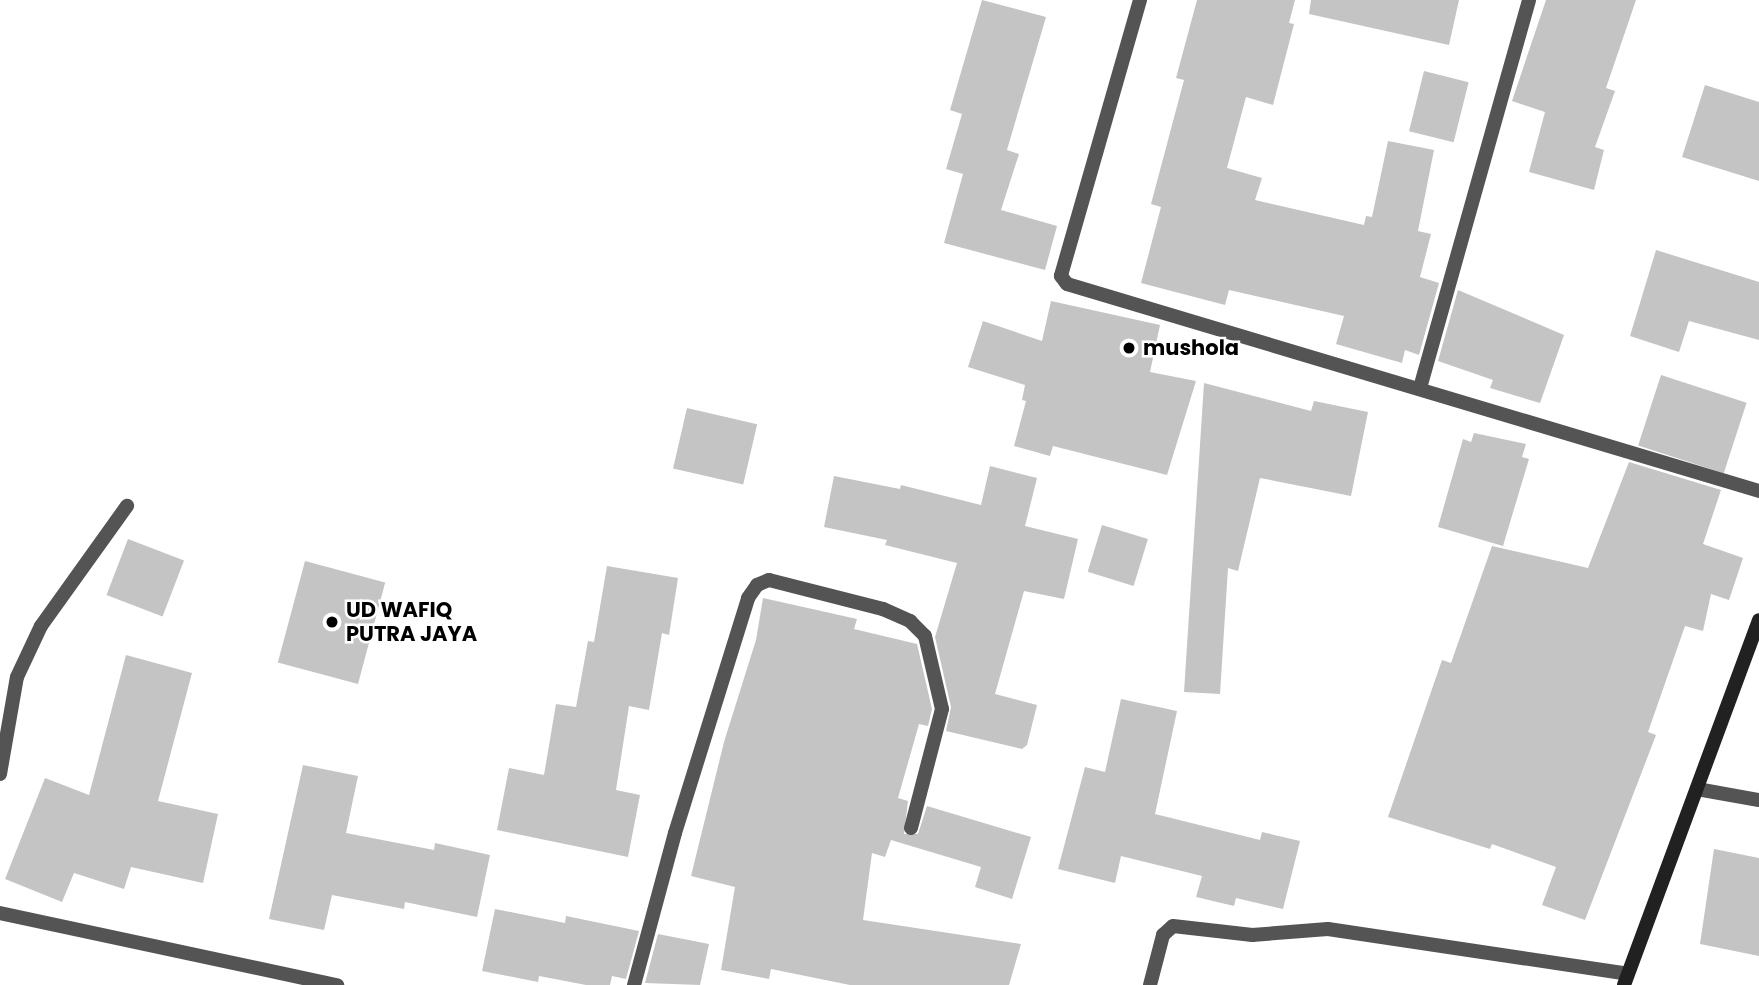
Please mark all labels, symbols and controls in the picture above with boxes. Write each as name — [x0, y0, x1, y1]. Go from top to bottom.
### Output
place label: mushola — [1143, 335, 1239, 361]
marker: mushola — [1121, 340, 1137, 356]
place label: UD WAFIQ PUTRA JAYA — [346, 597, 477, 647]
marker: UD WAFIQ PUTRA JAYA — [324, 614, 340, 630]

